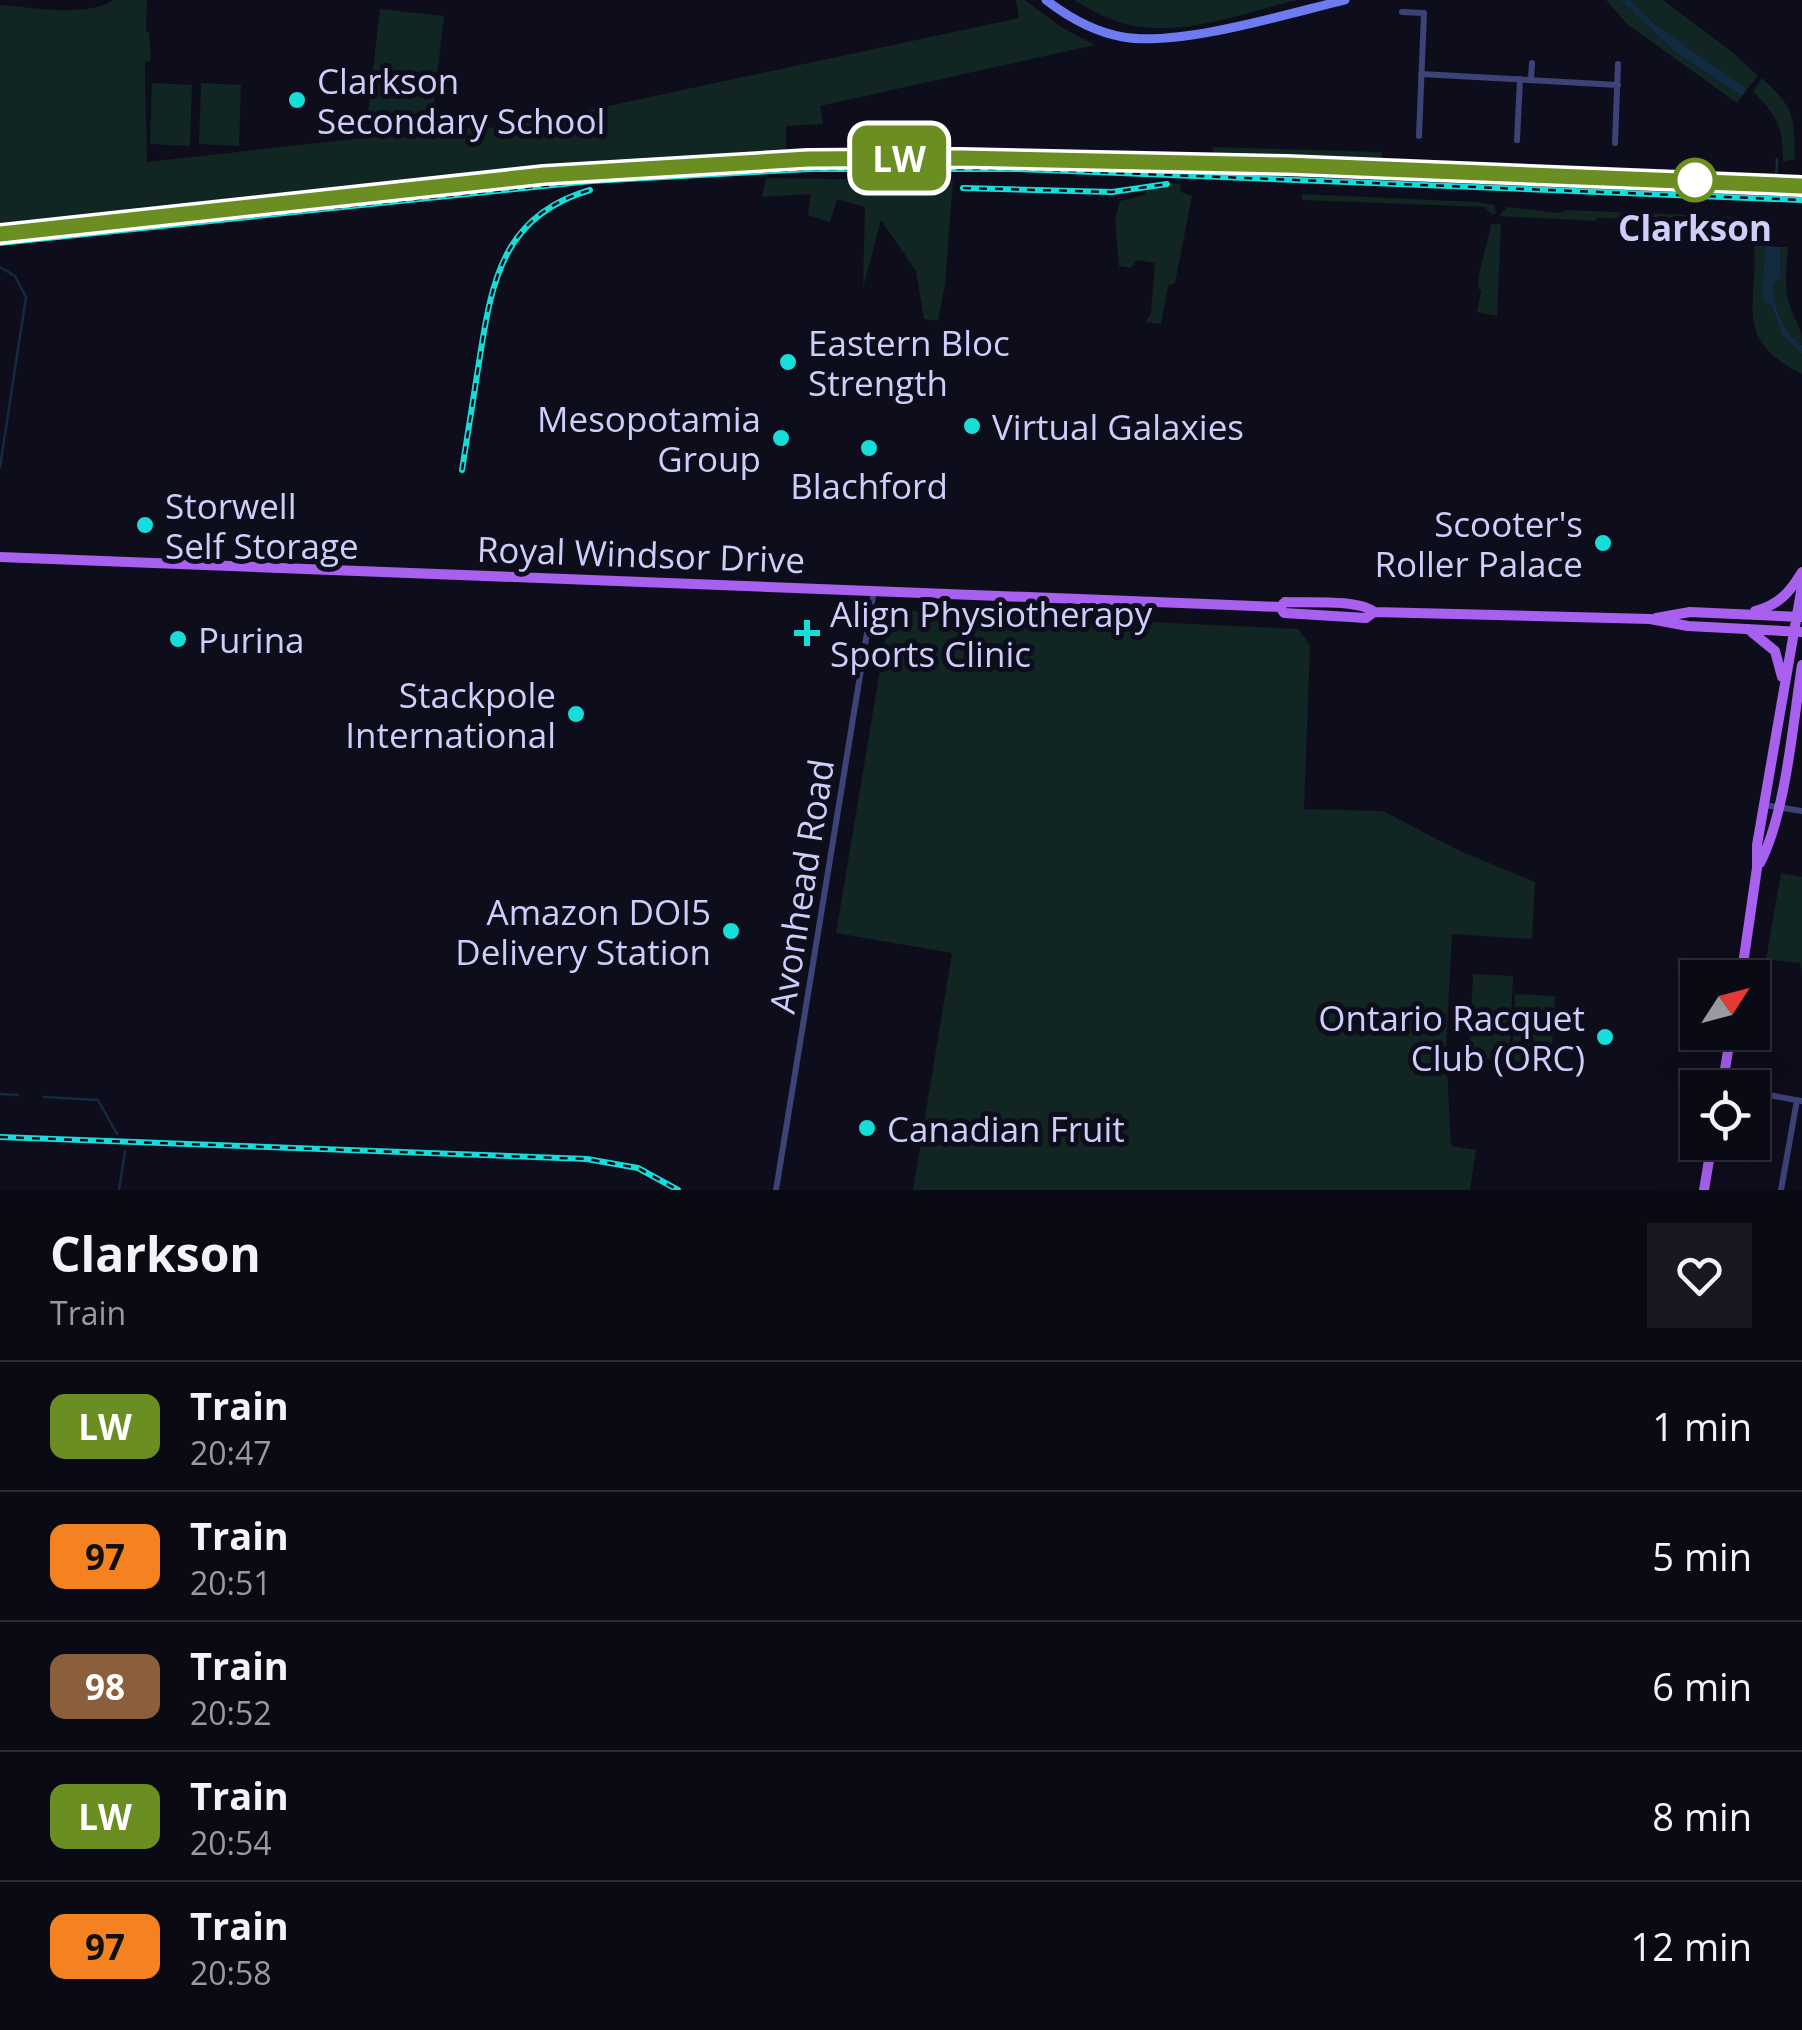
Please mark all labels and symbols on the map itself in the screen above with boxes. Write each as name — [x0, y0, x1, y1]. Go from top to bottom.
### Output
place label: Clarkson Secondary School — [317, 57, 605, 144]
marker: Clarkson Secondary School — [286, 89, 308, 111]
line badge: LW — [854, 126, 944, 190]
marker: Clarkson — [1674, 159, 1716, 201]
place label: Clarkson — [1618, 204, 1772, 251]
place label: Eastern Bloc Strength — [808, 319, 1010, 406]
marker: Eastern Bloc Strength — [777, 351, 799, 373]
place label: Mesopotamia Group — [537, 395, 761, 482]
place label: Virtual Galaxies — [992, 403, 1244, 450]
marker: Virtual Galaxies — [961, 415, 983, 437]
marker: Mesopotamia Group — [770, 427, 792, 449]
marker: Blachford — [858, 437, 880, 459]
place label: Blachford — [790, 462, 948, 509]
place label: Storwell Self Storage — [165, 482, 359, 569]
place label: Scooter's Roller Palace — [1374, 500, 1583, 587]
marker: Storwell Self Storage — [134, 514, 156, 536]
street label: Royal Windsor Drive — [476, 525, 806, 583]
marker: Scooter's Roller Palace — [1592, 532, 1614, 554]
place label: Align Physiotherapy Sports Clinic — [830, 590, 1153, 677]
place label: Purina — [198, 616, 305, 663]
marker: Align Physiotherapy Sports Clinic — [794, 620, 820, 646]
marker: Purina — [167, 628, 189, 650]
place label: Stackpole International — [345, 671, 556, 758]
marker: Stackpole International — [565, 703, 587, 725]
street label: Avonhead Road — [758, 756, 844, 1016]
place label: Amazon DOI5 Delivery Station — [455, 888, 711, 975]
marker: Amazon DOI5 Delivery Station — [720, 920, 742, 942]
north arrow — [1680, 960, 1770, 1050]
place label: Ontario Racquet Club (ORC) — [1318, 994, 1585, 1081]
marker: Ontario Racquet Club (ORC) — [1594, 1026, 1616, 1048]
place label: Canadian Fruit — [887, 1105, 1125, 1152]
marker: Canadian Fruit — [856, 1117, 878, 1139]

